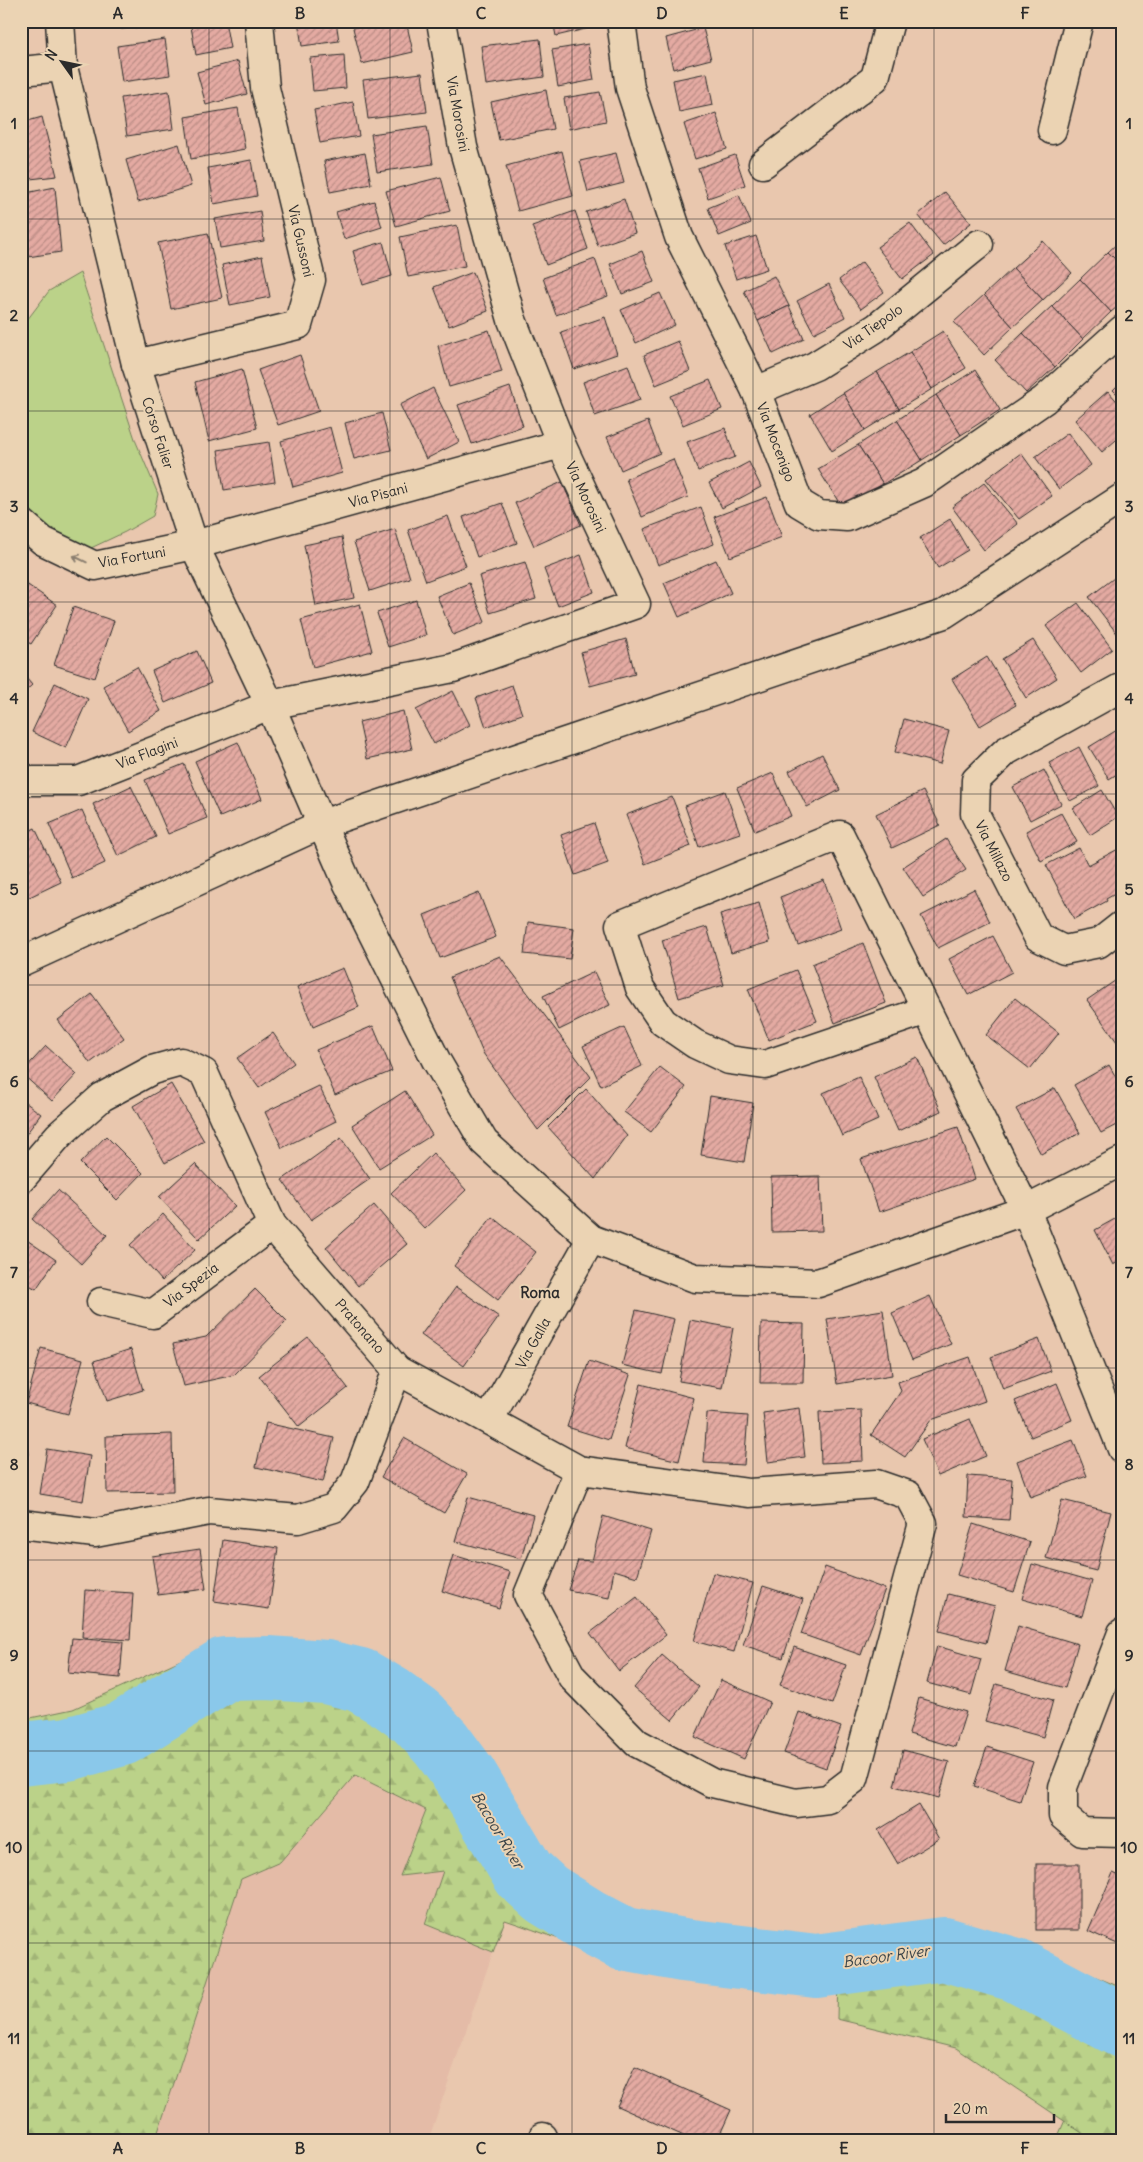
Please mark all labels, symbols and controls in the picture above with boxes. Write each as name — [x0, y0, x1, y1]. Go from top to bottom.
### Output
text: A — [113, 3, 123, 23]
text: B — [295, 3, 306, 23]
text: C — [476, 3, 487, 23]
text: D — [656, 3, 668, 23]
text: E — [839, 3, 849, 23]
text: F — [1020, 3, 1030, 23]
north arrow — [38, 38, 88, 88]
text: N — [41, 46, 61, 64]
street label: Via Morosini — [442, 75, 474, 153]
text: 1 — [11, 113, 17, 133]
text: 1 — [1126, 113, 1132, 133]
street label: Via Gussoni — [284, 203, 318, 279]
street label: Via Tiepolo — [840, 300, 906, 354]
text: 2 — [10, 305, 19, 325]
text: 2 — [1125, 305, 1134, 325]
street label: Corso Falier — [138, 395, 178, 472]
street label: Via Mocenigo — [753, 400, 799, 484]
street label: Via Morosini — [562, 459, 610, 535]
street label: Via Pisani — [347, 478, 409, 512]
text: 3 — [9, 496, 19, 516]
text: 3 — [1124, 496, 1134, 516]
street label: Via Fortuni — [97, 542, 167, 572]
one-way arrow — [72, 554, 87, 564]
text: 4 — [9, 688, 19, 708]
text: 4 — [1124, 688, 1134, 708]
street label: Via Flagini — [114, 733, 180, 773]
street label: Via Millazo — [971, 817, 1017, 885]
text: 5 — [9, 879, 19, 899]
text: 5 — [1124, 879, 1134, 899]
text: 6 — [9, 1071, 19, 1091]
text: 6 — [1124, 1071, 1134, 1091]
street label: Via Spezia — [160, 1258, 222, 1312]
text: 7 — [10, 1262, 18, 1282]
text: 7 — [1125, 1262, 1133, 1282]
district label: Roma — [520, 1283, 560, 1302]
street label: Pratonano — [331, 1295, 389, 1357]
street label: Via Galla — [512, 1314, 554, 1372]
text: 8 — [9, 1454, 19, 1474]
text: 8 — [1124, 1454, 1134, 1474]
text: 9 — [9, 1645, 19, 1665]
text: 9 — [1124, 1645, 1134, 1665]
water label: Bacoor River — [468, 1788, 529, 1874]
text: 10 — [6, 1837, 22, 1857]
text: 10 — [1121, 1837, 1137, 1857]
water label: Bacoor River — [842, 1940, 932, 1971]
text: 11 — [8, 2028, 20, 2048]
text: 11 — [1123, 2028, 1135, 2048]
scale bar — [946, 2092, 1053, 2124]
text: 20 m — [953, 2099, 988, 2118]
text: A — [113, 2138, 123, 2158]
text: B — [295, 2138, 306, 2158]
text: C — [476, 2138, 487, 2158]
text: D — [656, 2138, 668, 2158]
text: E — [839, 2138, 849, 2158]
text: F — [1020, 2138, 1030, 2158]

